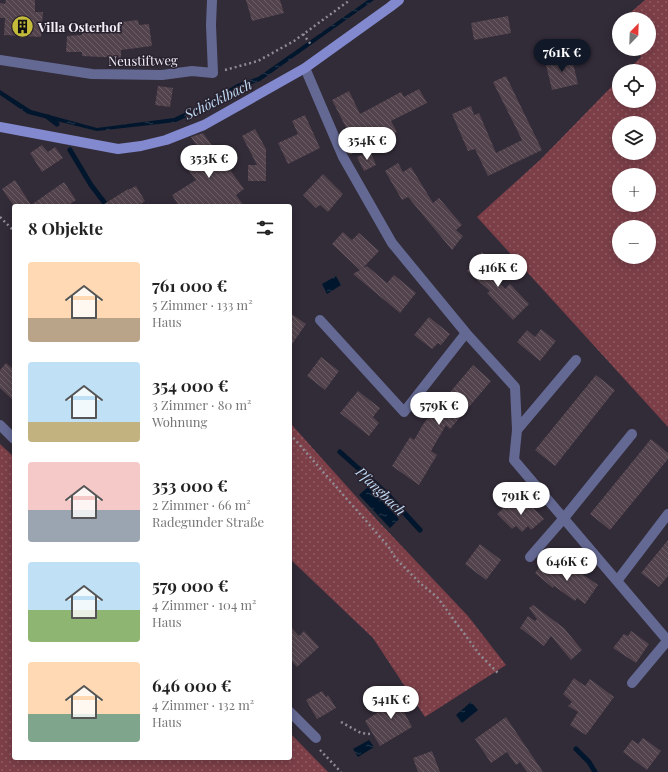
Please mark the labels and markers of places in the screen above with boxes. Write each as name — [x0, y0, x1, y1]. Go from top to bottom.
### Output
building icon: Villa Osterhof — [10, 13, 36, 39]
place label: Villa Osterhof — [37, 18, 123, 35]
pin: 761K € — [529, 39, 595, 73]
pin: 354K € — [334, 127, 400, 161]
pin: 353K € — [176, 145, 242, 179]
pin: 416K € — [465, 254, 531, 288]
pin: 579K € — [406, 392, 472, 426]
pin: 791K € — [488, 482, 554, 516]
pin: 646K € — [534, 548, 600, 582]
pin: 541K € — [358, 686, 424, 720]

